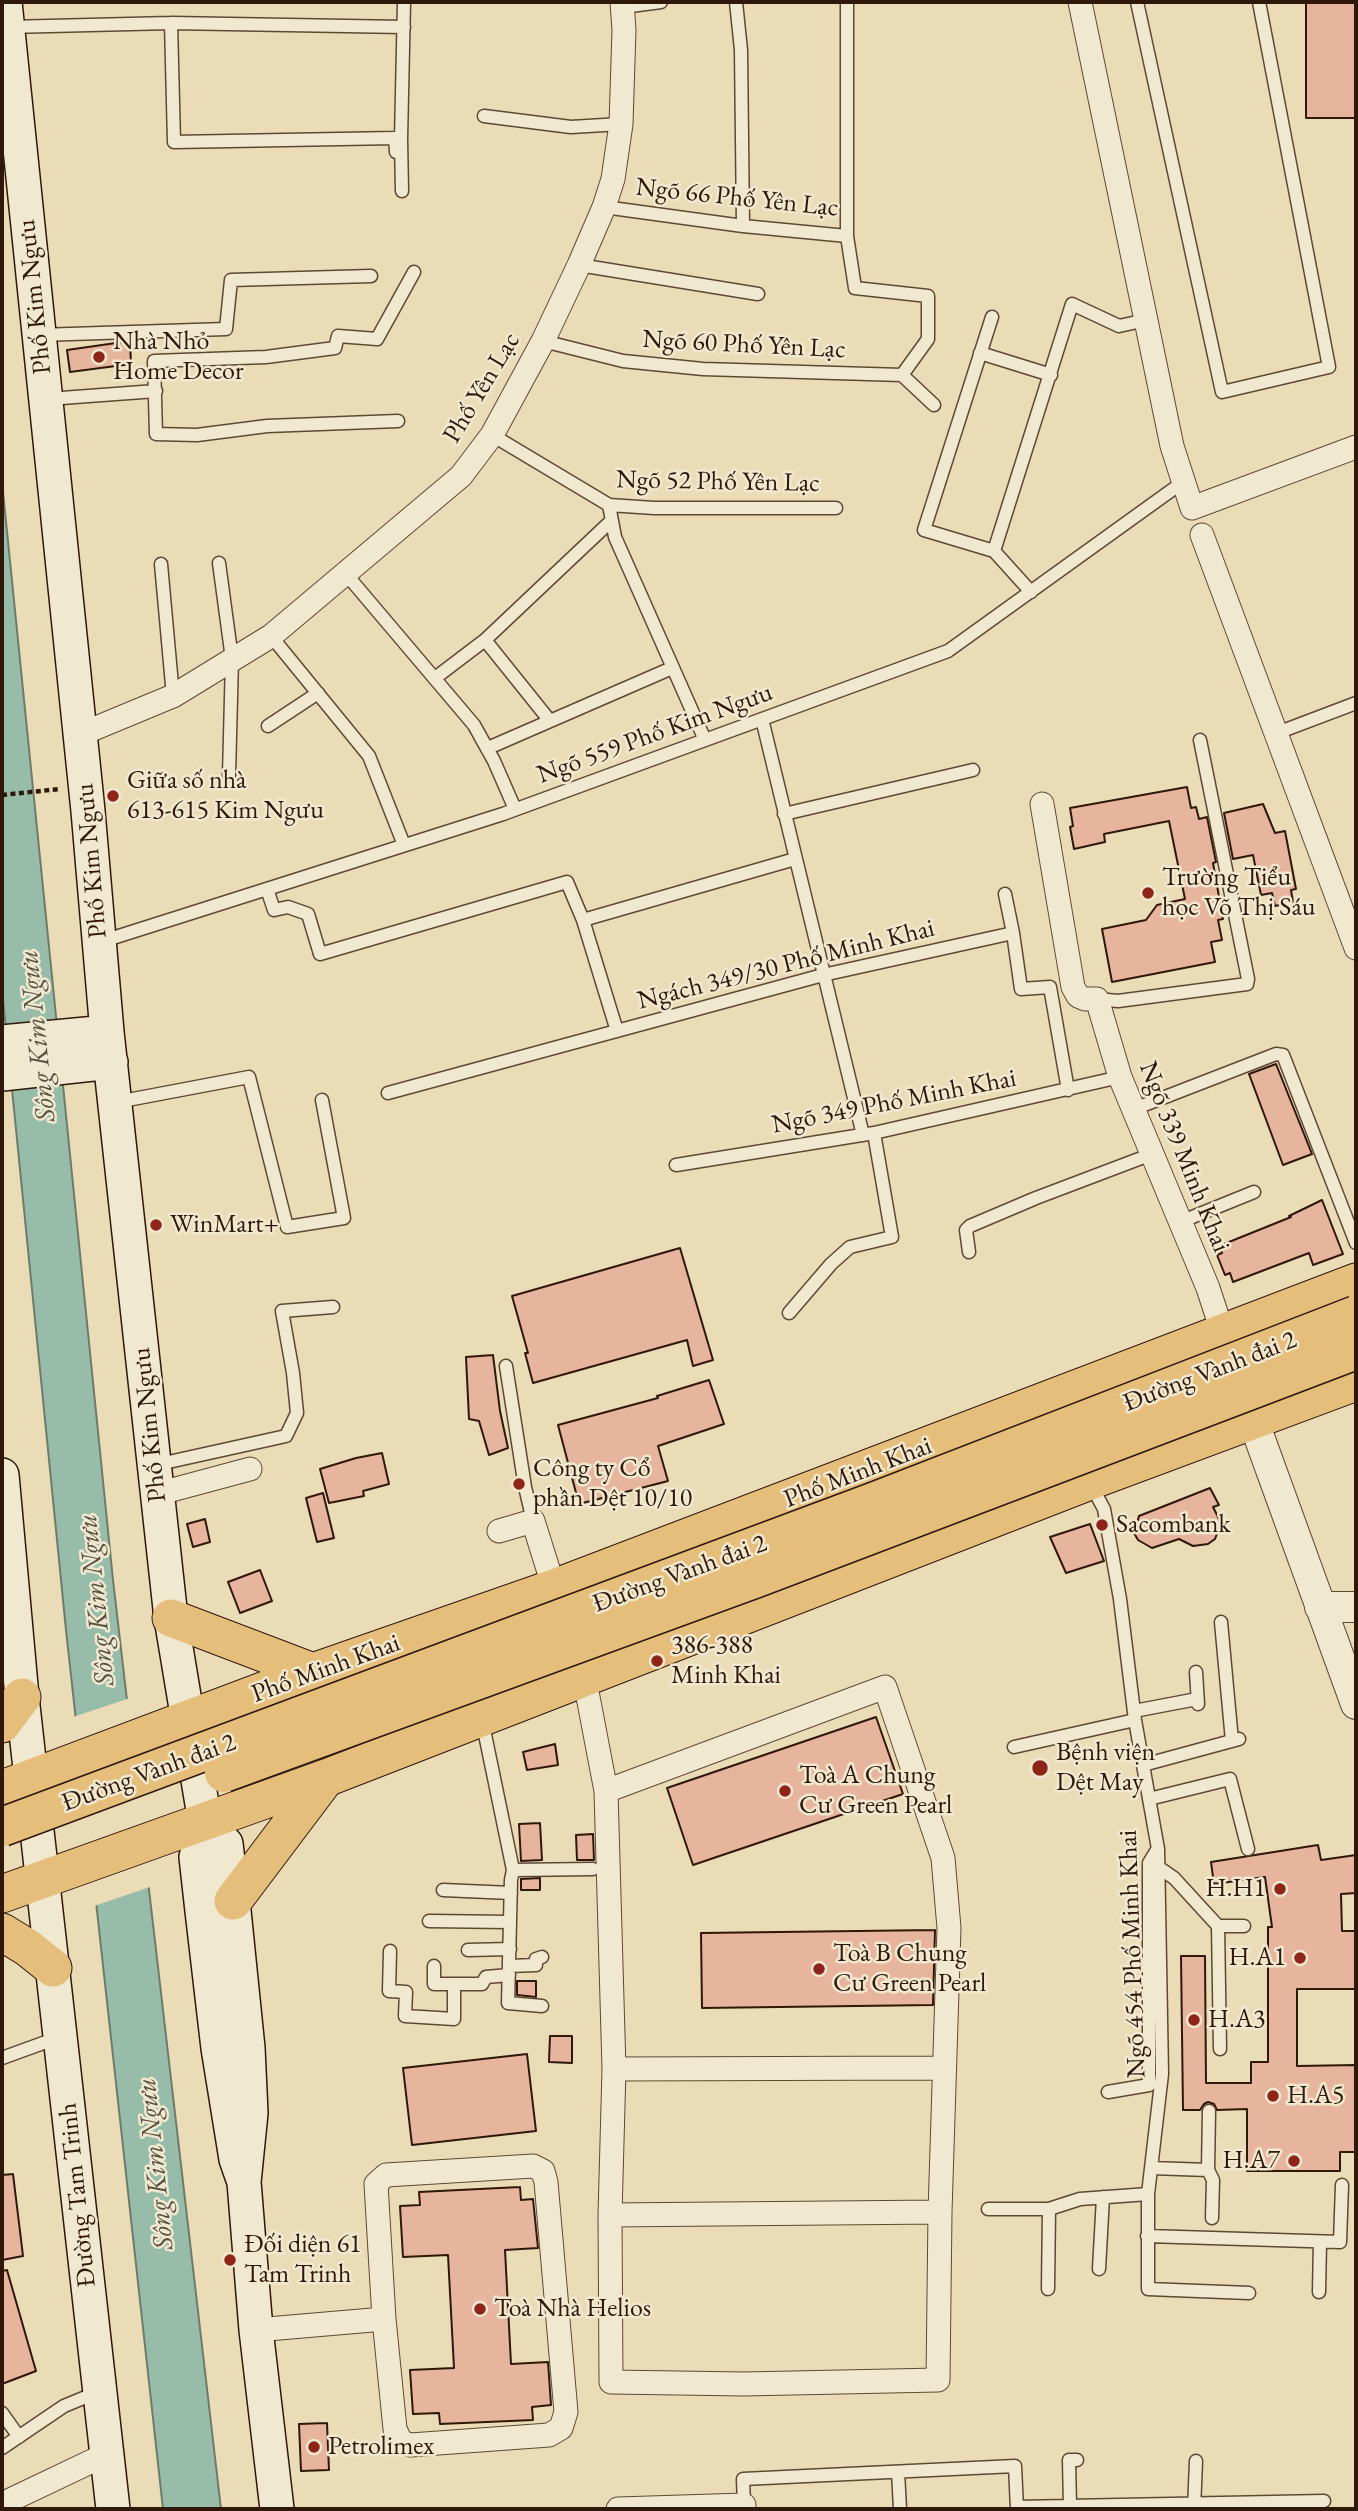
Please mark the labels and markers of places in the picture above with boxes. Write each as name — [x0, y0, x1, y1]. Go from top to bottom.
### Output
place label: Nhà Nhỏ Home Decor — [113, 326, 244, 388]
marker: Nhà Nhỏ Home Decor — [91, 349, 107, 365]
place label: Giữa số nhà 613-615 Kim Ngưu — [127, 765, 324, 826]
marker: Giữa số nhà 613-615 Kim Ngưu — [105, 788, 121, 804]
place label: Trường Tiểu học Võ Thị Sáu — [1162, 862, 1316, 924]
marker: Trường Tiểu học Võ Thị Sáu — [1140, 885, 1156, 901]
place label: WinMart+ — [170, 1209, 279, 1241]
marker: WinMart+ — [148, 1217, 164, 1233]
place label: Công ty Cổ phần Dệt 10/10 — [533, 1453, 692, 1514]
marker: Công ty Cổ phần Dệt 10/10 — [511, 1476, 527, 1492]
place label: Sacombank — [1116, 1509, 1231, 1541]
marker: Sacombank — [1094, 1517, 1110, 1533]
place label: 386-388 Minh Khai — [671, 1630, 781, 1692]
marker: 386-388 Minh Khai — [649, 1653, 665, 1669]
place label: Bệnh viện Dệt May — [1056, 1737, 1155, 1798]
marker: Bệnh viện Dệt May — [1030, 1758, 1050, 1778]
place label: Toà A Chung Cư Green Pearl — [799, 1760, 952, 1822]
marker: Toà A Chung Cư Green Pearl — [777, 1783, 793, 1799]
place label: H.H1 — [1205, 1873, 1266, 1905]
marker: H.H1 — [1272, 1881, 1288, 1897]
place label: Toà B Chung Cư Green Pearl — [833, 1938, 986, 2000]
place label: H.A1 — [1228, 1942, 1286, 1974]
marker: H.A1 — [1292, 1950, 1308, 1966]
marker: Toà B Chung Cư Green Pearl — [811, 1961, 827, 1977]
place label: H.A3 — [1208, 2004, 1266, 2036]
marker: H.A3 — [1186, 2012, 1202, 2028]
place label: H.A5 — [1287, 2080, 1345, 2112]
marker: H.A5 — [1265, 2088, 1281, 2104]
place label: H.A7 — [1222, 2145, 1280, 2177]
marker: H.A7 — [1286, 2153, 1302, 2169]
place label: Đối diện 61 Tam Trinh — [244, 2229, 362, 2290]
marker: Đối diện 61 Tam Trinh — [222, 2252, 238, 2268]
place label: Toà Nhà Helios — [494, 2293, 651, 2325]
marker: Toà Nhà Helios — [472, 2301, 488, 2317]
place label: Petrolimex — [328, 2431, 434, 2463]
marker: Petrolimex — [306, 2439, 322, 2455]

